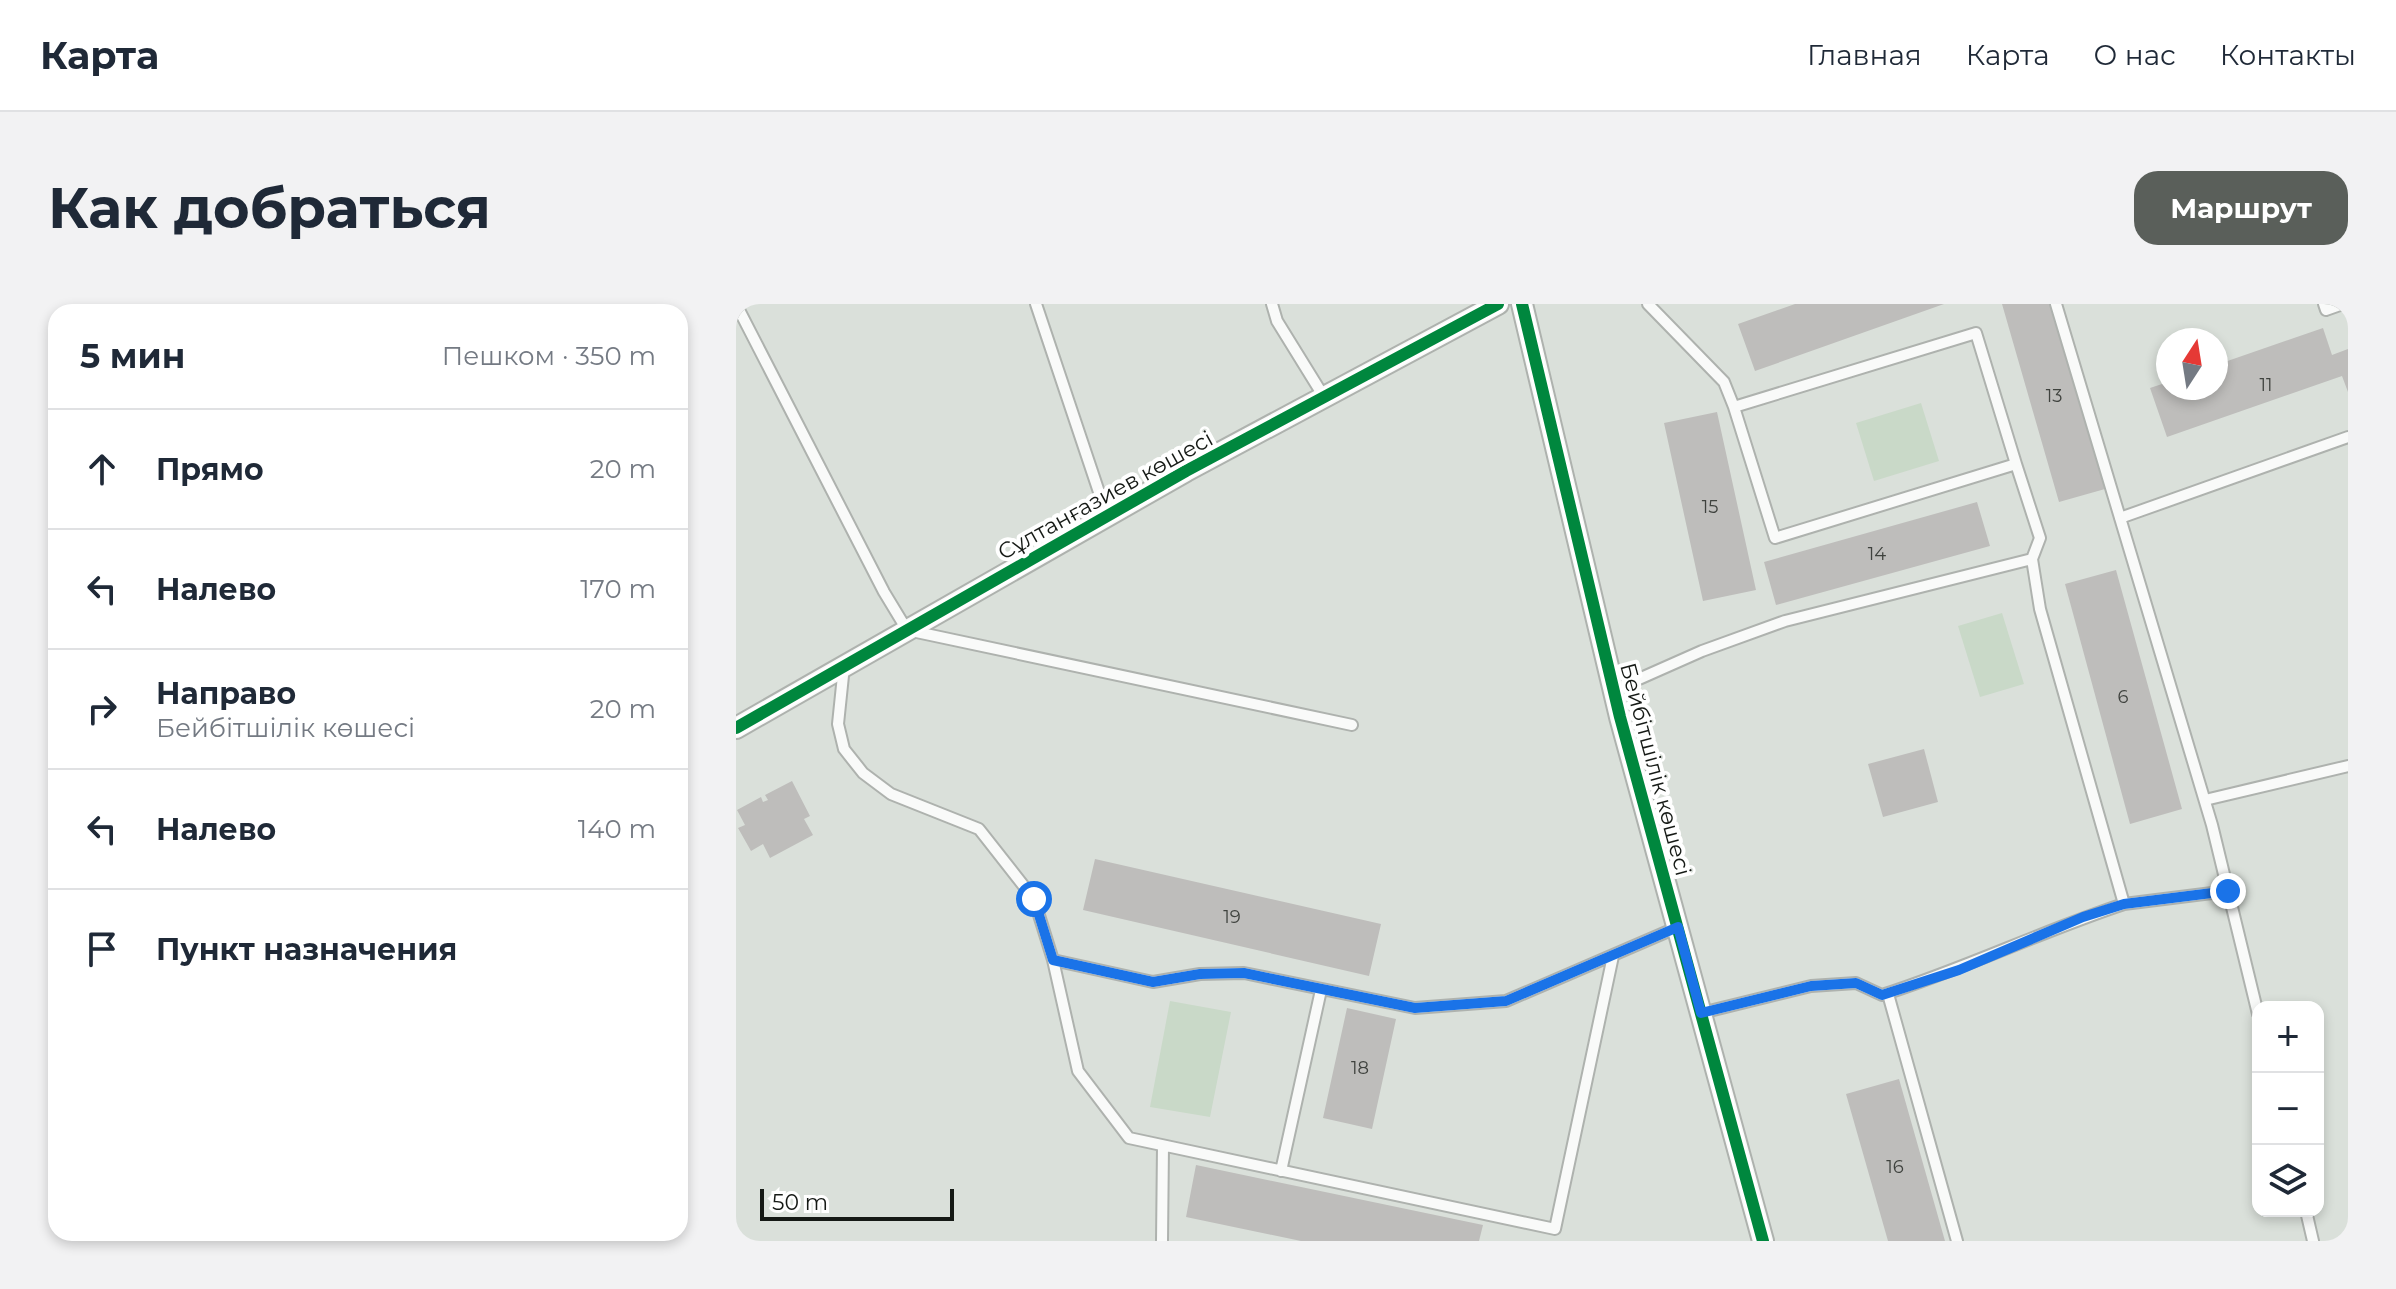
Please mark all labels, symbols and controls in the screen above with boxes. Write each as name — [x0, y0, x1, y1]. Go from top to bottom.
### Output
text: Карта — [40, 32, 159, 79]
text: Главная — [1807, 38, 1922, 72]
text: Карта — [1966, 38, 2050, 72]
text: О нас — [2094, 38, 2176, 72]
text: Контакты — [2220, 38, 2356, 72]
button: Маршрут — [2134, 171, 2348, 245]
text: Как добраться — [48, 174, 491, 242]
north arrow — [2156, 328, 2228, 400]
text: 5 мин — [80, 335, 185, 377]
text: Пешком · 350 m — [442, 340, 656, 372]
house number: 11 — [2260, 374, 2273, 396]
house number: 13 — [2046, 385, 2062, 407]
street label: Сұлтанғазиев көшесі — [993, 425, 1218, 566]
icon: ahead — [80, 447, 124, 491]
text: Прямо — [156, 451, 264, 488]
text: 20 m — [590, 453, 656, 485]
house number: 15 — [1702, 496, 1718, 518]
house number: 14 — [1868, 543, 1886, 565]
icon: left — [80, 567, 124, 611]
text: Налево — [156, 571, 276, 608]
text: 170 m — [580, 573, 656, 605]
street label: Бейбітшілік көшесі — [1614, 660, 1697, 879]
text: Направо — [156, 675, 296, 712]
house number: 6 — [2118, 686, 2129, 708]
icon: right — [80, 687, 124, 731]
text: 20 m — [590, 693, 656, 725]
text: Бейбітшілік көшесі — [156, 712, 415, 744]
icon: left — [80, 807, 124, 851]
text: Налево — [156, 811, 276, 848]
text: 140 m — [578, 813, 656, 845]
route end — [2210, 873, 2246, 909]
route start — [1016, 881, 1052, 917]
house number: 19 — [1223, 906, 1241, 928]
icon: arrive — [80, 927, 124, 971]
text: Пункт назначения — [156, 931, 457, 968]
map controls — [2252, 1001, 2324, 1217]
button: + — [2252, 1001, 2324, 1073]
house number: 18 — [1351, 1057, 1369, 1079]
button: − — [2252, 1073, 2324, 1145]
button: layers — [2252, 1145, 2324, 1217]
house number: 16 — [1886, 1156, 1904, 1178]
scale bar — [760, 1185, 954, 1221]
text: 50 m — [772, 1189, 828, 1216]

